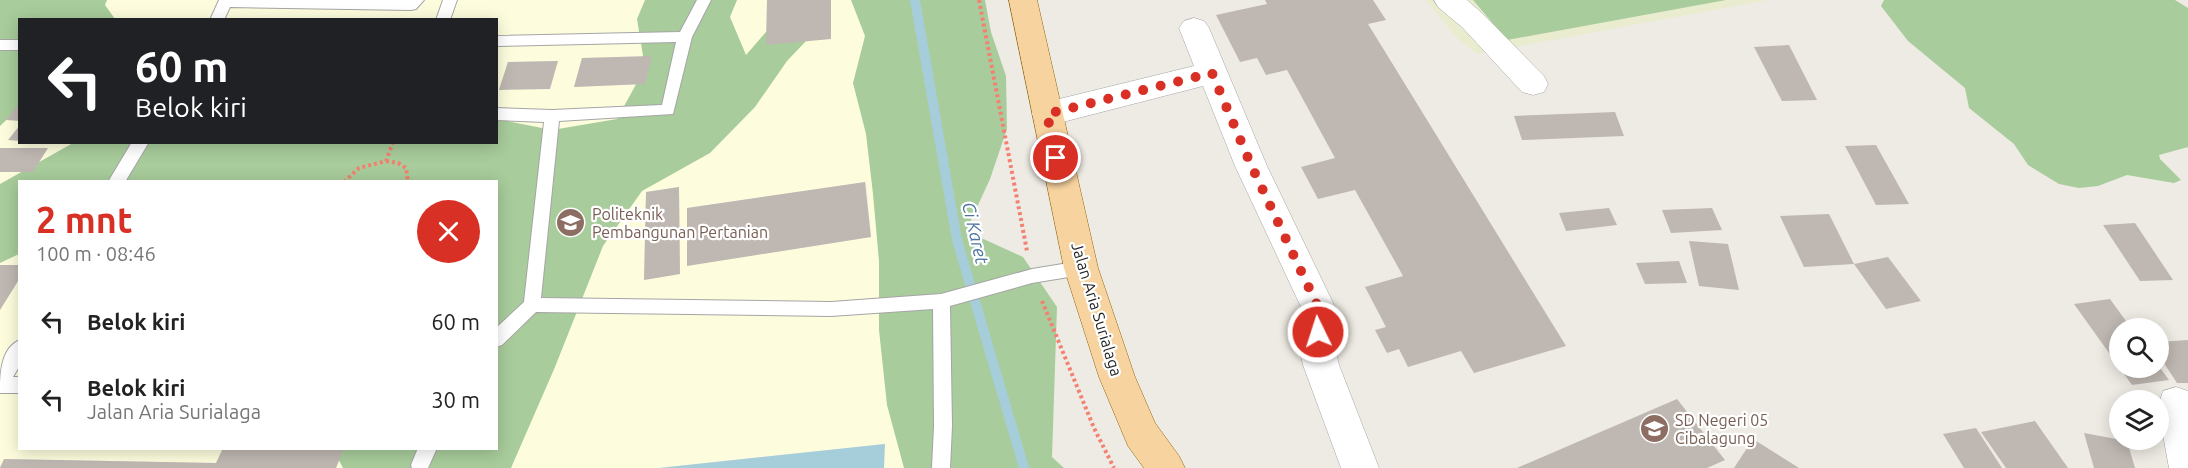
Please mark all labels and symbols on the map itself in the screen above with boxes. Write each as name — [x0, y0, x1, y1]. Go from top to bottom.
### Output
pin — [1030, 132, 1081, 183]
water label: Ci Karet — [959, 200, 993, 267]
place label: Politeknik Pembangunan Pertanian — [592, 205, 768, 241]
school or university icon: Politeknik Pembangunan Pertanian — [555, 207, 587, 239]
street label: Jalan Aria Surialaga — [1068, 240, 1126, 378]
position arrow — [1286, 300, 1350, 364]
place label: SD Negeri 05 Cibalagung — [1675, 411, 1768, 447]
school or university icon: SD Negeri 05 Cibalagung — [1638, 413, 1670, 445]

